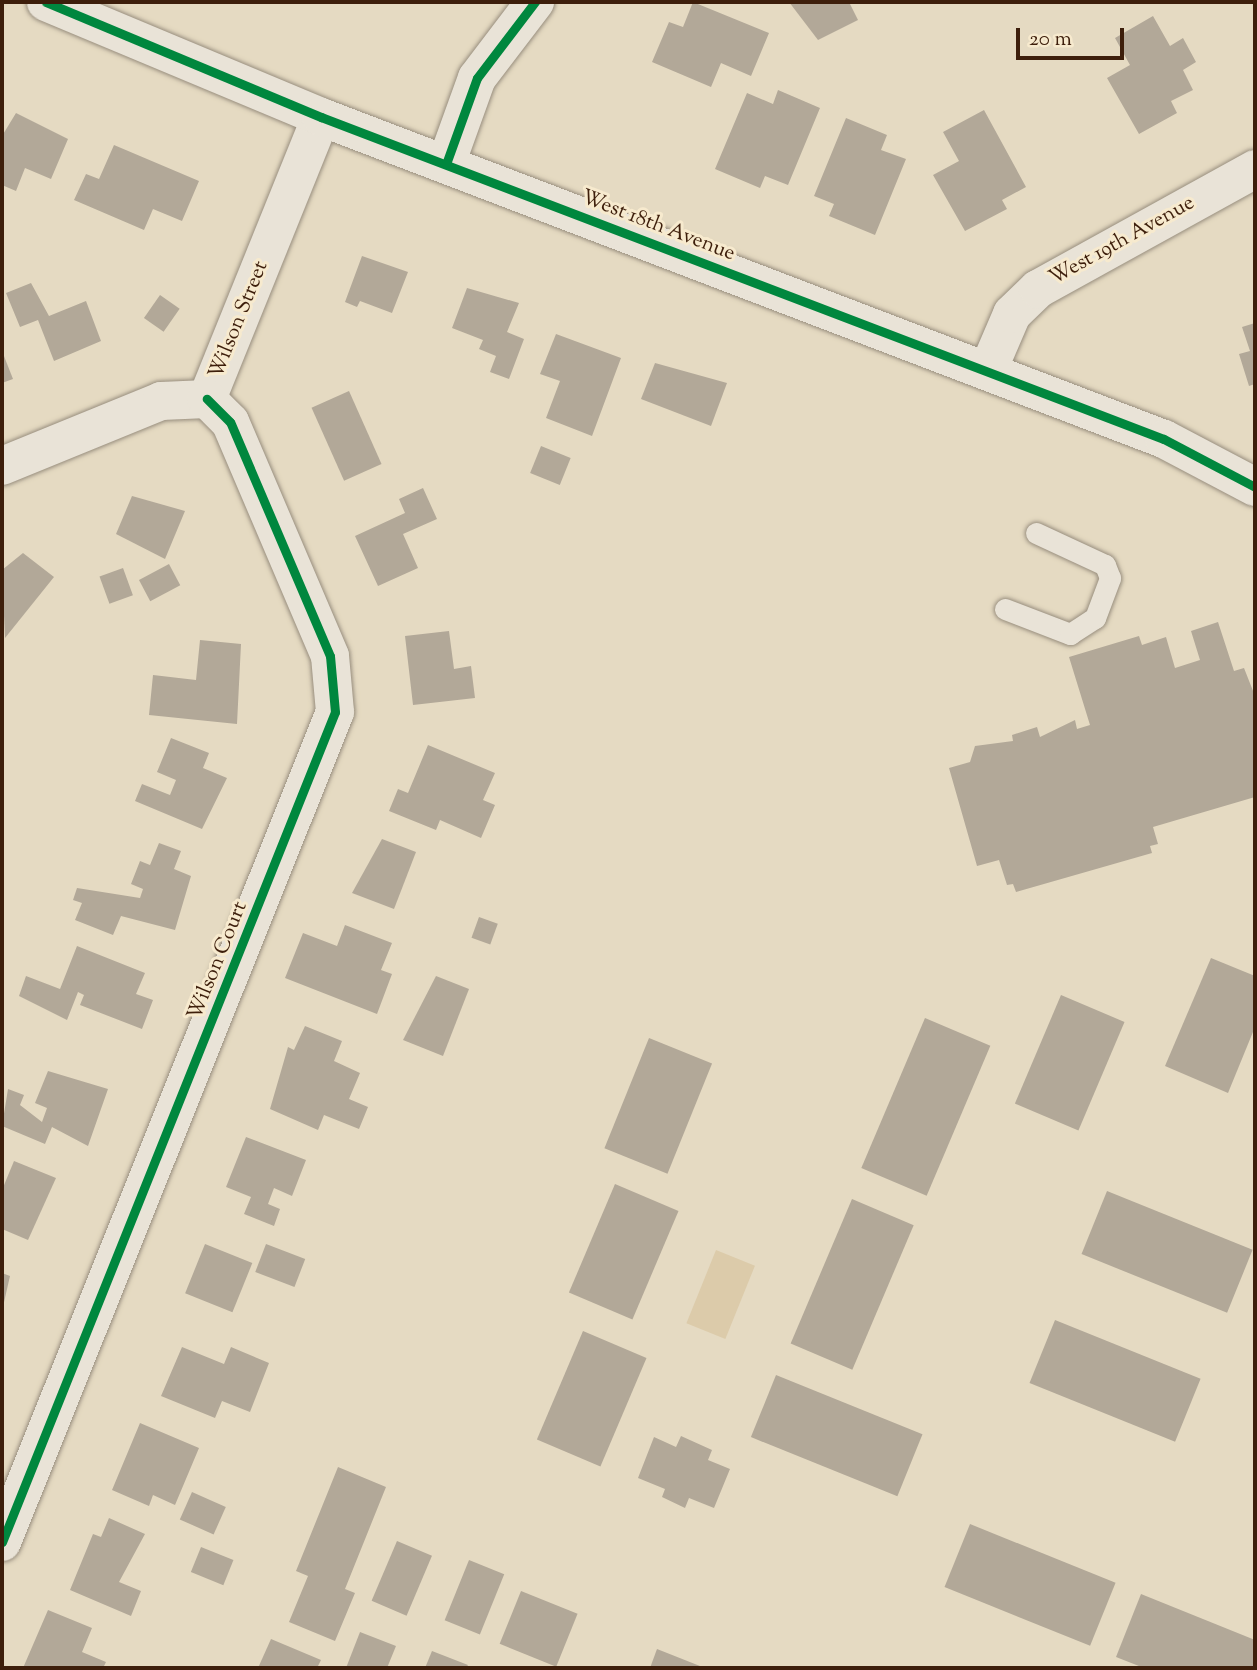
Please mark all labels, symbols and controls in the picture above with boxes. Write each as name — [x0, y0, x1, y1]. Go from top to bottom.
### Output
scale bar — [1019, 14, 1128, 58]
text: 20 m — [1029, 25, 1072, 55]
street label: West 18th Avenue — [578, 185, 738, 267]
street label: West 19th Avenue — [1045, 191, 1199, 291]
street label: Wilson Street — [204, 257, 274, 383]
street label: Wilson Court — [183, 898, 253, 1024]

